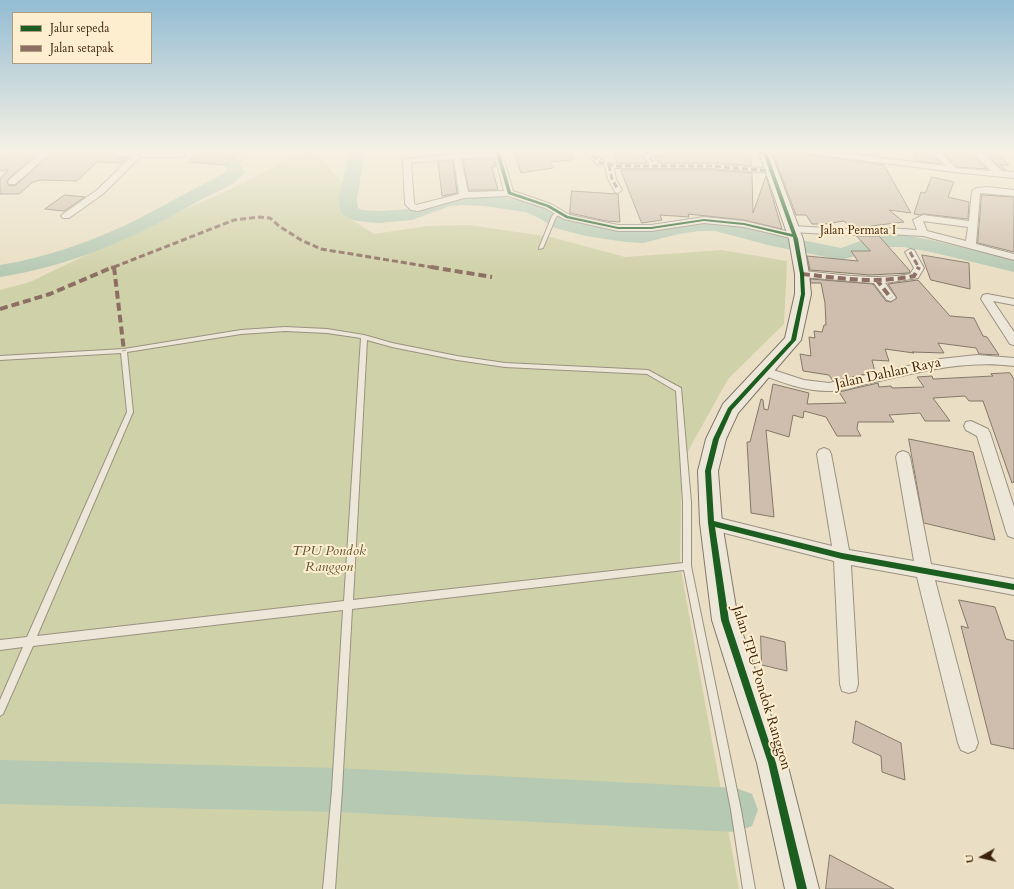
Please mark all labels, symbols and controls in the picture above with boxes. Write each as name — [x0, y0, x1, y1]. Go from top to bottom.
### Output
legend — [12, 12, 152, 64]
text: Jalur sepeda — [50, 20, 109, 36]
text: Jalan setapak — [50, 40, 114, 56]
street label: Jalan Permata I — [820, 224, 896, 238]
street label: Jalan Dahlan Raya — [834, 355, 942, 393]
park label: TPU Pondok Ranggon — [292, 544, 366, 576]
street label: Jalan TPU Pondok Ranggon — [728, 604, 794, 772]
north arrow — [962, 837, 1002, 877]
text: U — [962, 853, 978, 864]

